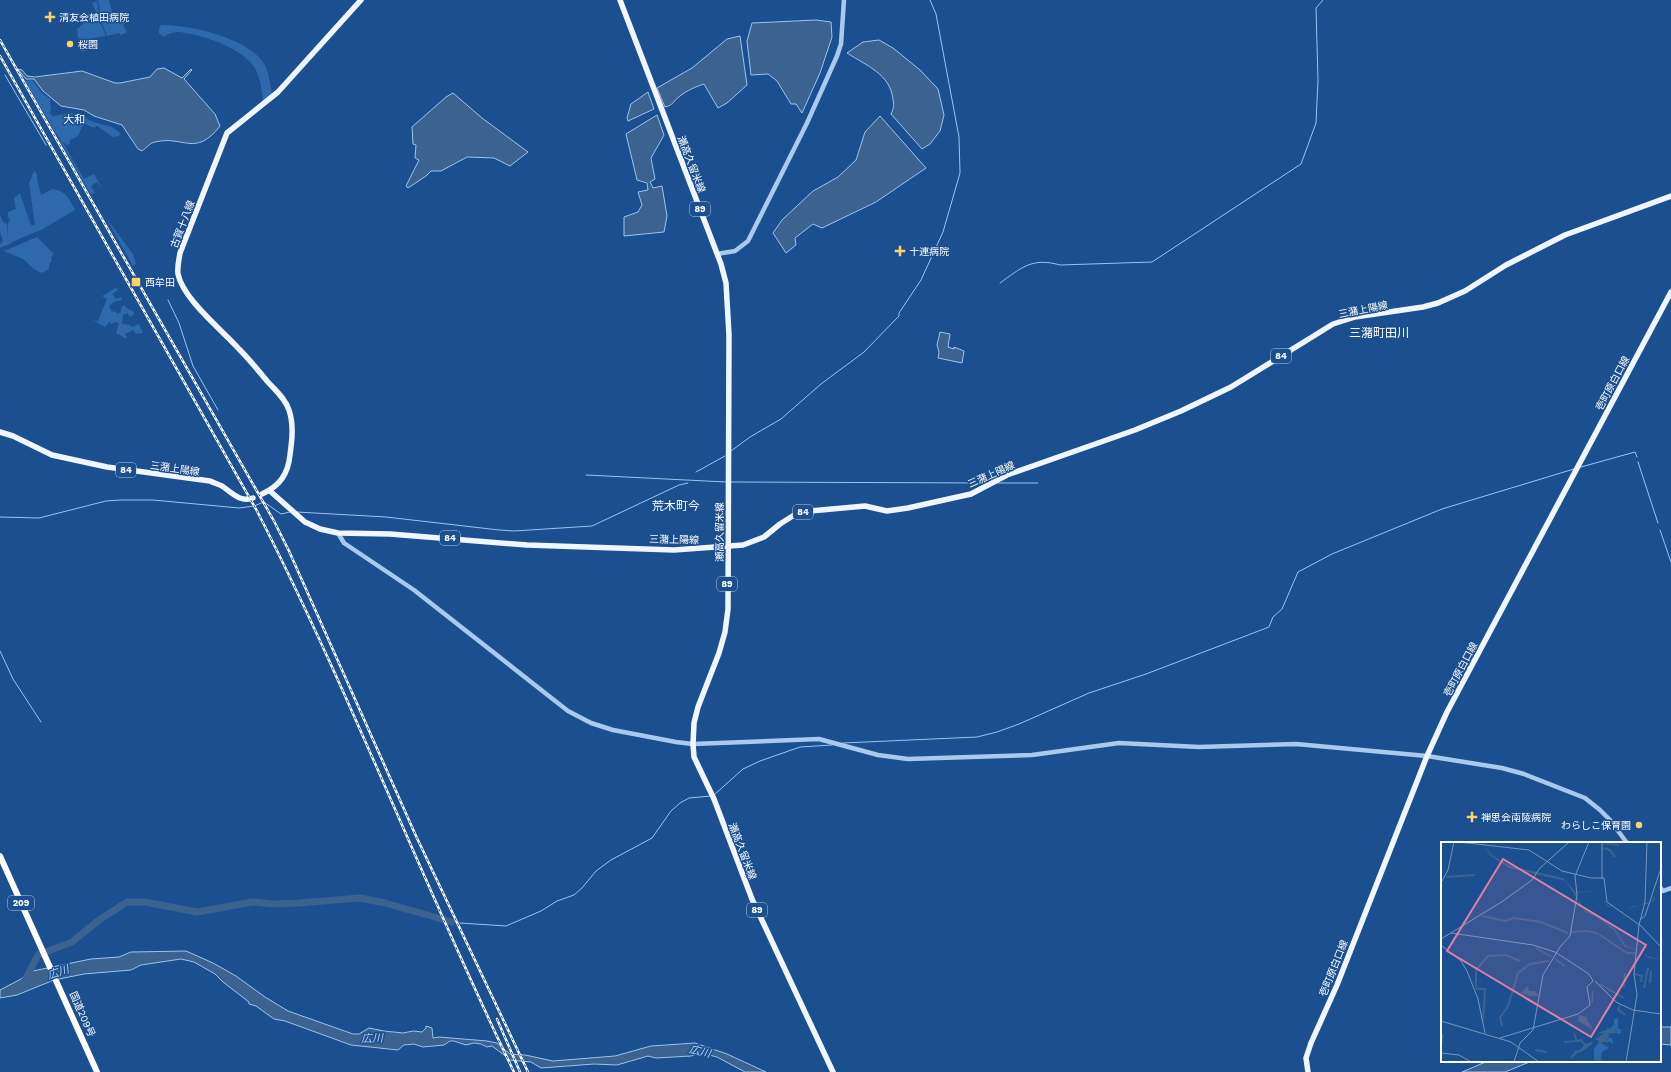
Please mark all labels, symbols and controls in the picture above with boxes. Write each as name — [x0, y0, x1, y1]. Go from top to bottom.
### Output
marker: 清友会植田病院 — [44, 11, 56, 23]
place label: 清友会植田病院 — [59, 12, 129, 23]
marker: 桜園 — [65, 39, 75, 49]
place label: 桜園 — [78, 39, 98, 50]
district label: 大和 — [63, 113, 85, 126]
street label: 瀬高久留米線 — [676, 134, 707, 194]
street label: 古賀十八線 — [168, 199, 197, 249]
road number: 89 — [690, 202, 710, 216]
marker: 十連病院 — [894, 245, 906, 257]
place label: 十連病院 — [909, 246, 949, 257]
marker: 西牟田 — [130, 276, 142, 288]
place label: 西牟田 — [145, 277, 175, 288]
street label: 三潴上陽線 — [1338, 299, 1389, 320]
district label: 三潴町田川 — [1349, 326, 1409, 340]
road number: 84 — [1271, 349, 1291, 363]
street label: 壱町原白口線 — [1594, 354, 1631, 412]
street label: 三潴上陽線 — [966, 459, 1016, 490]
street label: 三潴上陽線 — [149, 460, 200, 477]
road number: 84 — [116, 463, 136, 477]
district label: 荒木町今 — [652, 499, 700, 513]
street label: 瀬高久留米線 — [714, 502, 725, 562]
road number: 84 — [793, 505, 813, 519]
road number: 84 — [440, 531, 460, 545]
street label: 三潴上陽線 — [649, 534, 699, 545]
road number: 89 — [717, 577, 737, 591]
street label: 壱町原白口線 — [1442, 640, 1479, 698]
marker: 禅思会南陵病院 — [1466, 811, 1478, 823]
place label: 禅思会南陵病院 — [1481, 812, 1551, 823]
place label: わらしこ保育園 — [1561, 820, 1631, 831]
marker: わらしこ保育園 — [1634, 820, 1644, 830]
street label: 瀬高久留米線 — [727, 821, 758, 881]
inset map — [1441, 842, 1661, 1062]
road number: 209 — [8, 896, 34, 910]
road number: 89 — [747, 903, 767, 917]
street label: 壱町原白口線 — [1317, 938, 1350, 998]
water label: 広川 — [46, 963, 72, 982]
street label: 国道209号 — [68, 990, 97, 1038]
water label: 広川 — [361, 1032, 384, 1045]
water label: 広川 — [688, 1043, 713, 1061]

